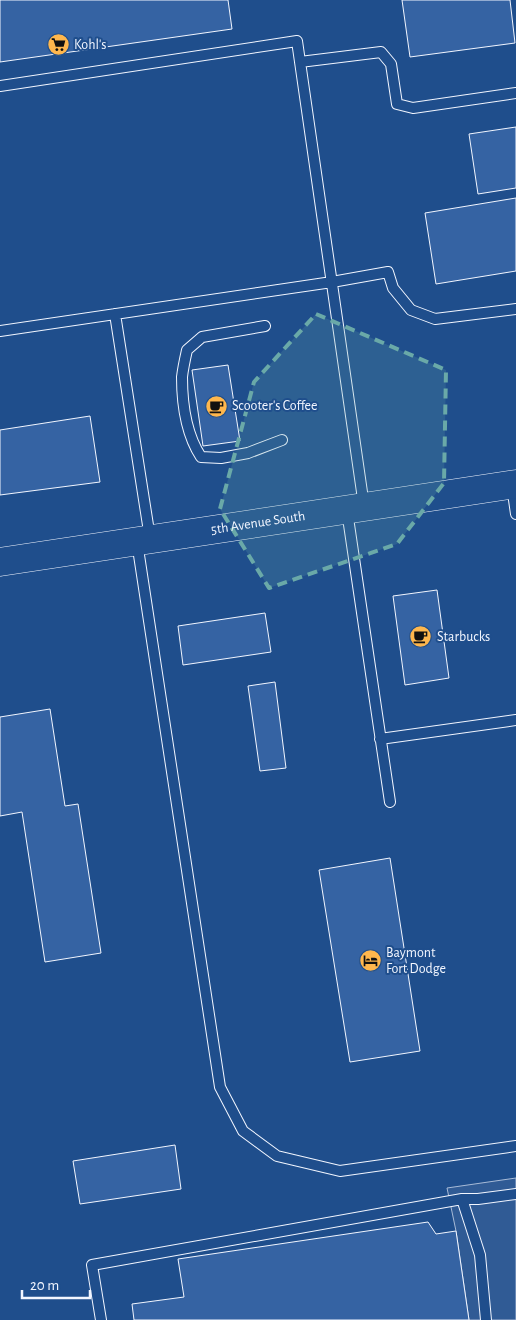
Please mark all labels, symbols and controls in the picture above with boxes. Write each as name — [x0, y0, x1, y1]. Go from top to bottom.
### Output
supermarket icon: Kohl's — [46, 33, 70, 57]
place label: Kohl's — [74, 38, 106, 52]
cafe icon: Scooter's Coffee — [204, 394, 228, 418]
place label: Scooter's Coffee — [232, 399, 318, 413]
street label: 5th Avenue South — [210, 509, 306, 537]
cafe icon: Starbucks — [409, 625, 433, 649]
place label: Starbucks — [437, 630, 490, 644]
place label: Baymont Fort Dodge — [386, 946, 446, 976]
hotel icon: Baymont Fort Dodge — [358, 949, 382, 973]
scale bar — [22, 1268, 90, 1300]
text: 20 m — [30, 1278, 59, 1293]

